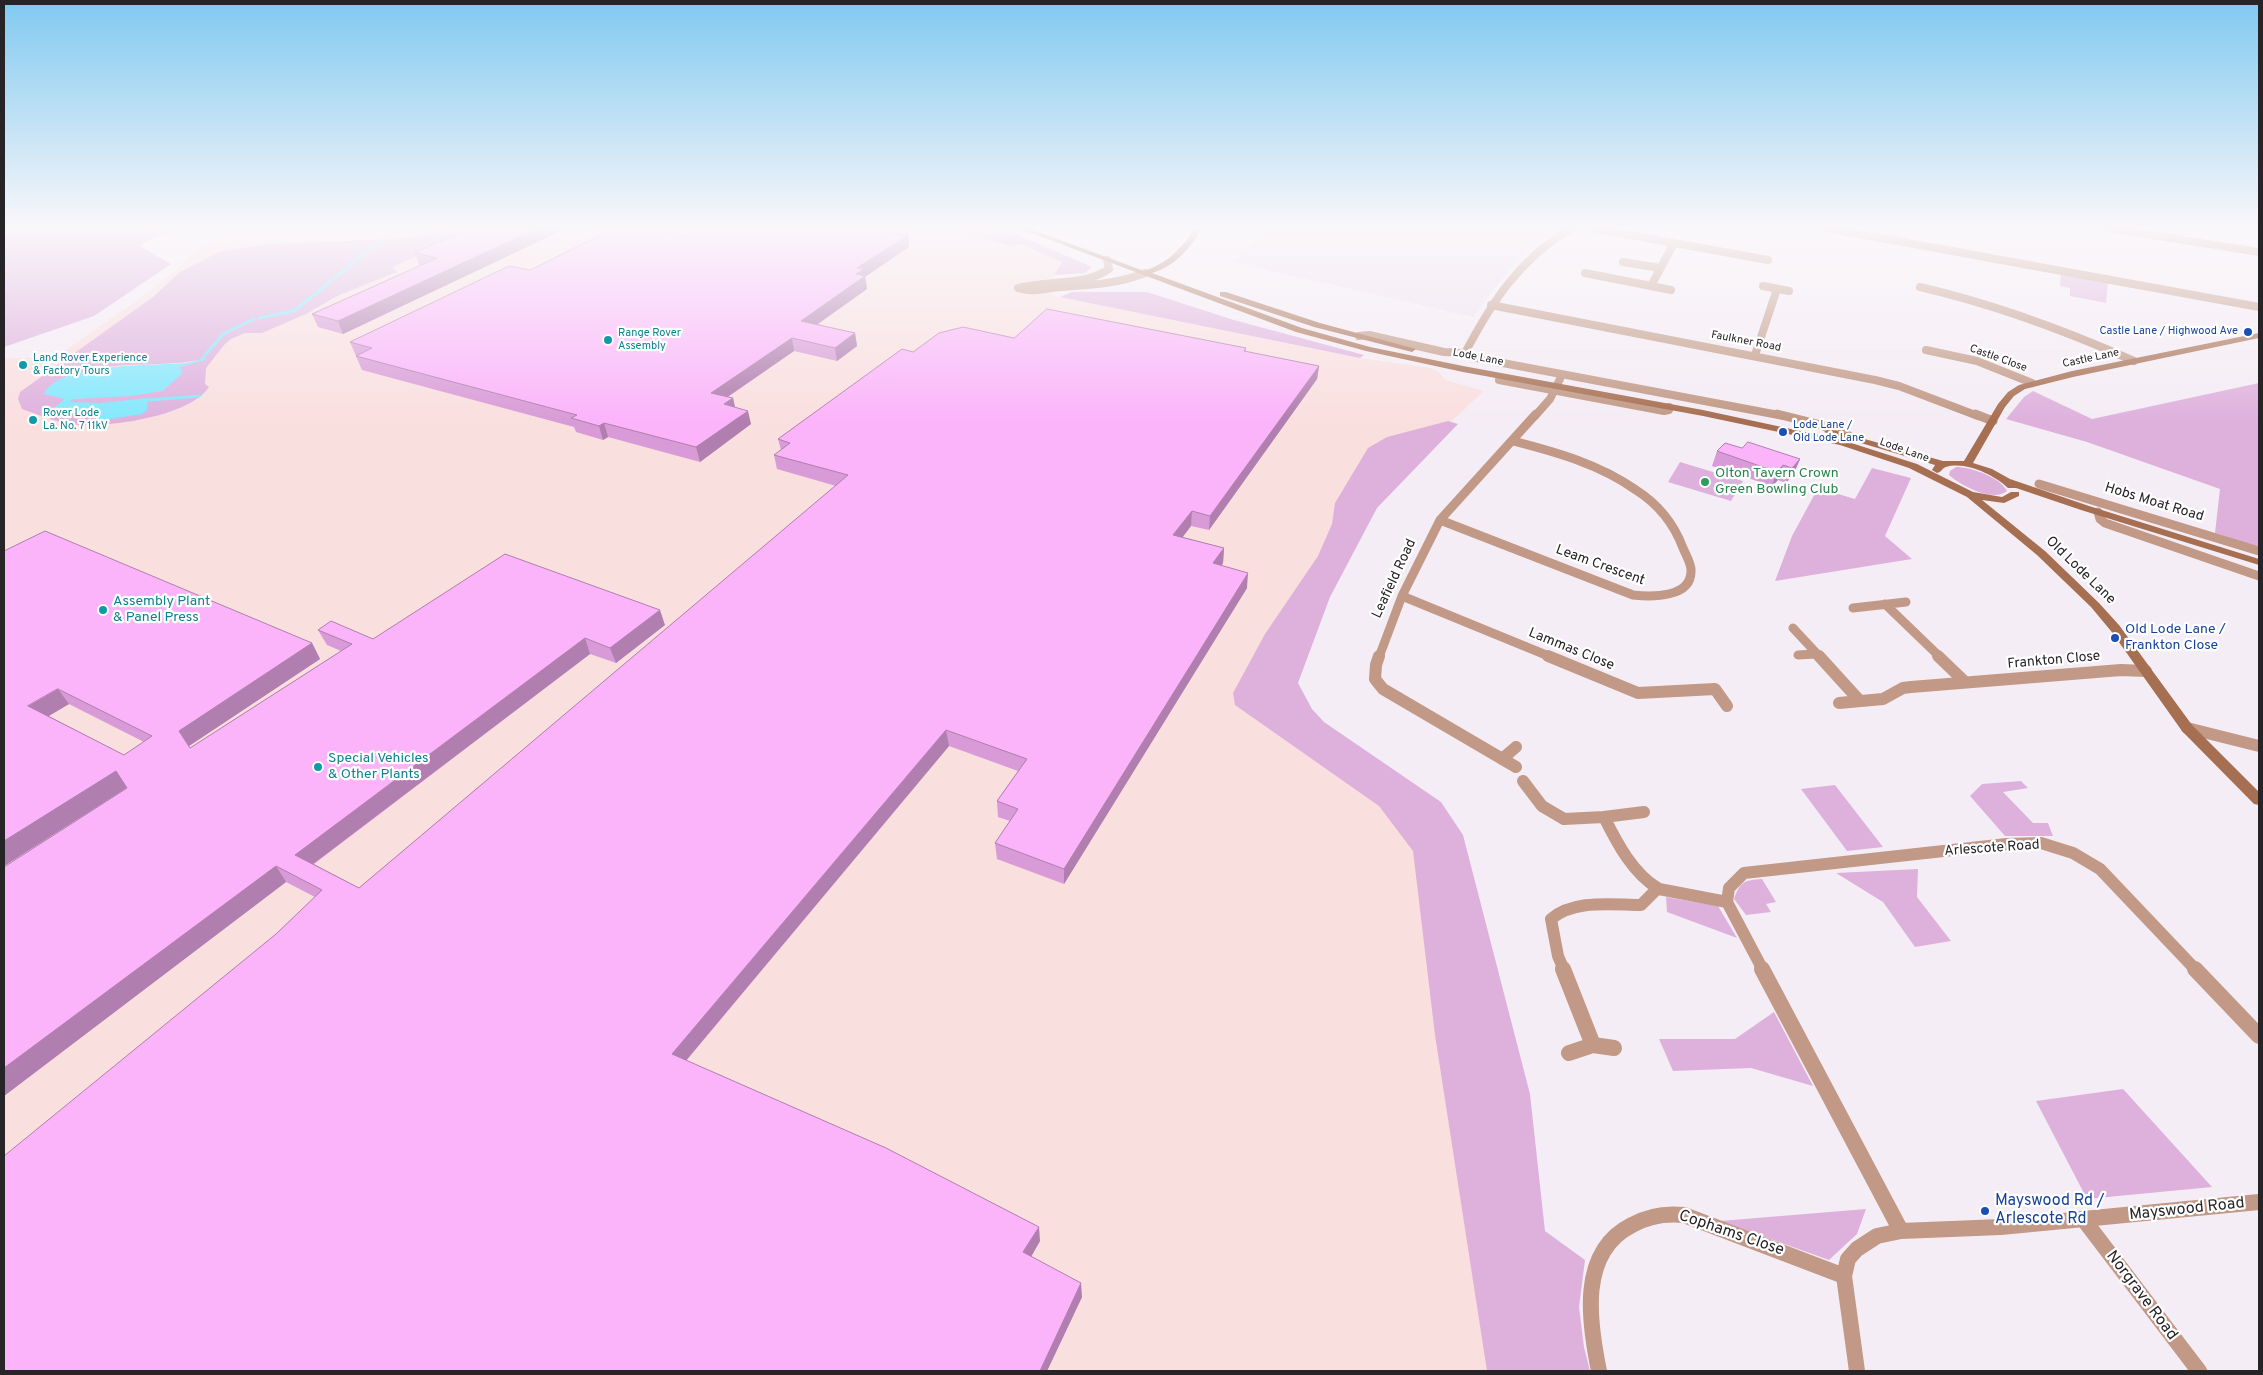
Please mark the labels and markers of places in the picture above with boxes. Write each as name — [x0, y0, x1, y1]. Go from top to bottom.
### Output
place label: Castle Lane / Highwood Ave — [2099, 325, 2238, 339]
marker: Castle Lane / Highwood Ave — [2242, 326, 2254, 338]
place label: Range Rover Assembly — [618, 327, 681, 353]
marker: Range Rover Assembly — [602, 334, 614, 346]
place label: Land Rover Experience & Factory Tours — [33, 352, 147, 378]
marker: Land Rover Experience & Factory Tours — [17, 359, 29, 371]
place label: Rover Lode La. No. 7 11kV — [43, 407, 108, 433]
marker: Rover Lode La. No. 7 11kV — [27, 414, 39, 426]
place label: Lode Lane / Old Lode Lane — [1793, 419, 1864, 445]
marker: Lode Lane / Old Lode Lane — [1777, 426, 1789, 438]
place label: Olton Tavern Crown Green Bowling Club — [1715, 466, 1839, 498]
marker: Olton Tavern Crown Green Bowling Club — [1699, 476, 1711, 488]
place label: Assembly Plant & Panel Press — [113, 594, 210, 626]
marker: Assembly Plant & Panel Press — [97, 604, 109, 616]
place label: Old Lode Lane / Frankton Close — [2125, 622, 2226, 654]
marker: Old Lode Lane / Frankton Close — [2109, 632, 2121, 644]
place label: Special Vehicles & Other Plants — [328, 751, 429, 784]
marker: Special Vehicles & Other Plants — [312, 761, 324, 773]
place label: Mayswood Rd / Arlescote Rd — [1995, 1192, 2104, 1230]
marker: Mayswood Rd / Arlescote Rd — [1979, 1205, 1991, 1217]

